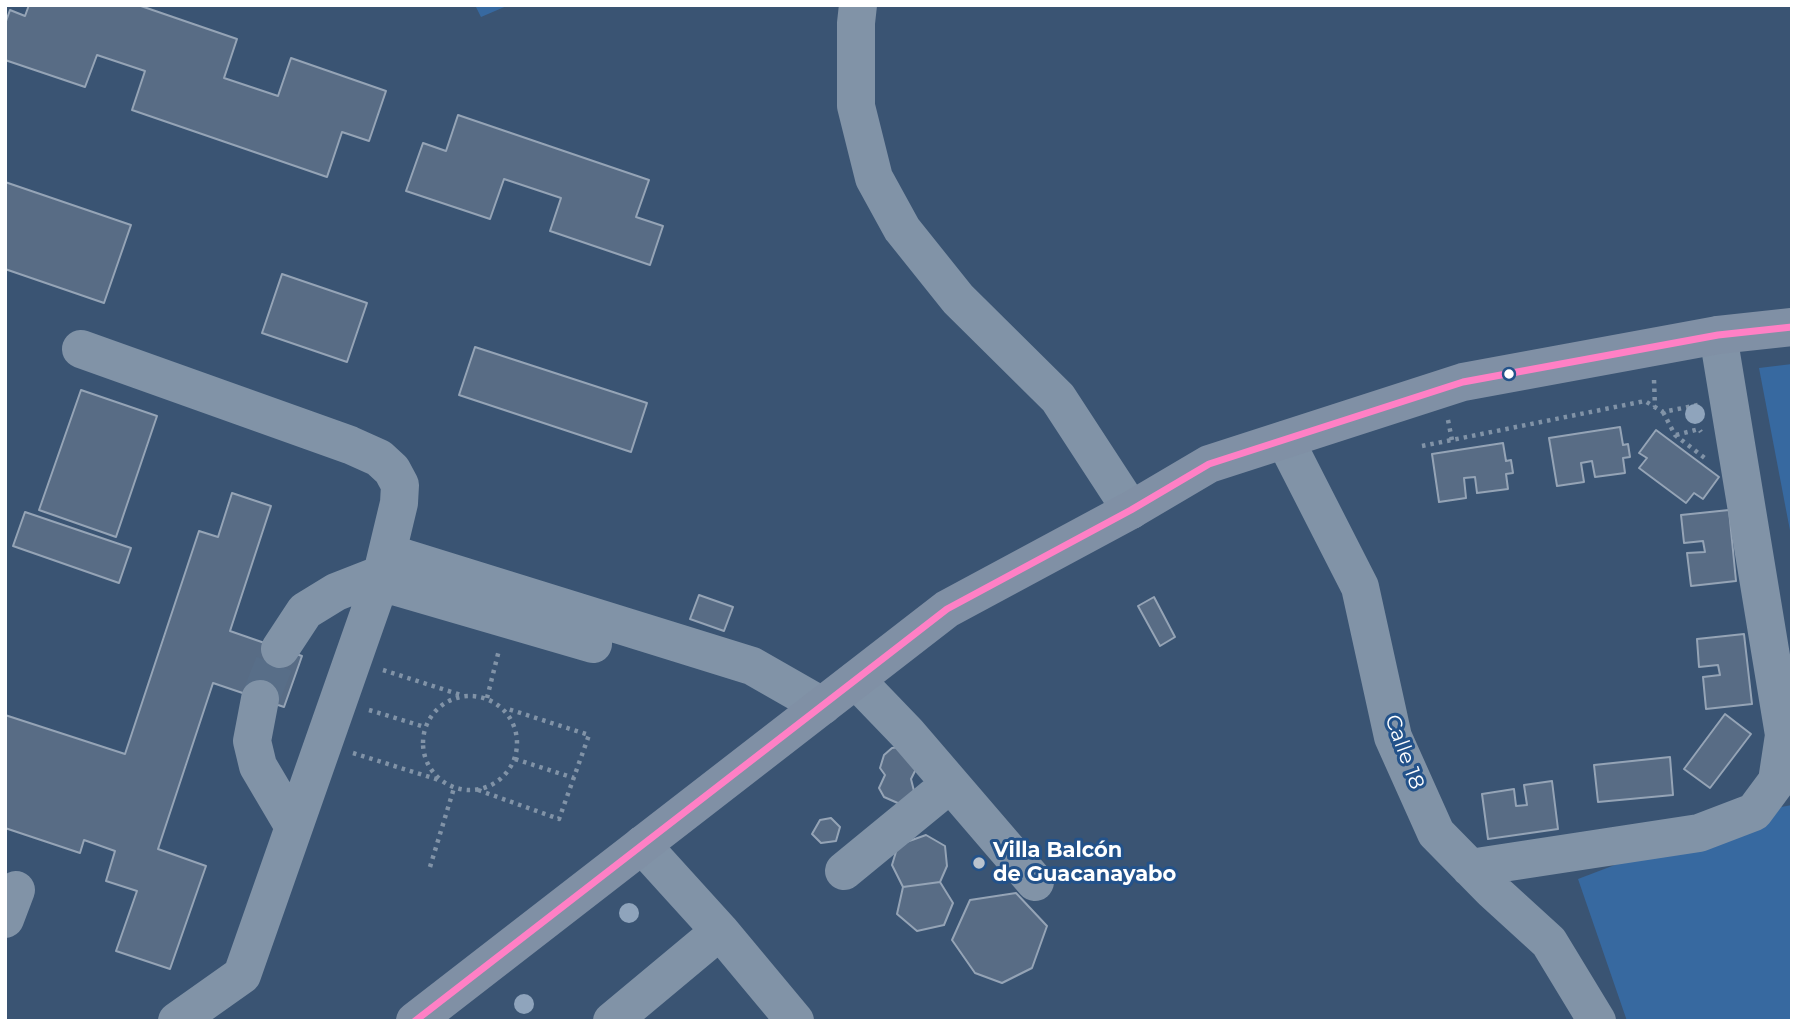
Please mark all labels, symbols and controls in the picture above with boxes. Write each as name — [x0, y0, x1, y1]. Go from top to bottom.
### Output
unlabelled marker — [1502, 367, 1516, 381]
street label: Calle 18 — [1379, 711, 1429, 793]
place label: Villa Balcón de Guacanayabo — [993, 838, 1176, 888]
marker: Villa Balcón de Guacanayabo — [971, 855, 987, 871]

